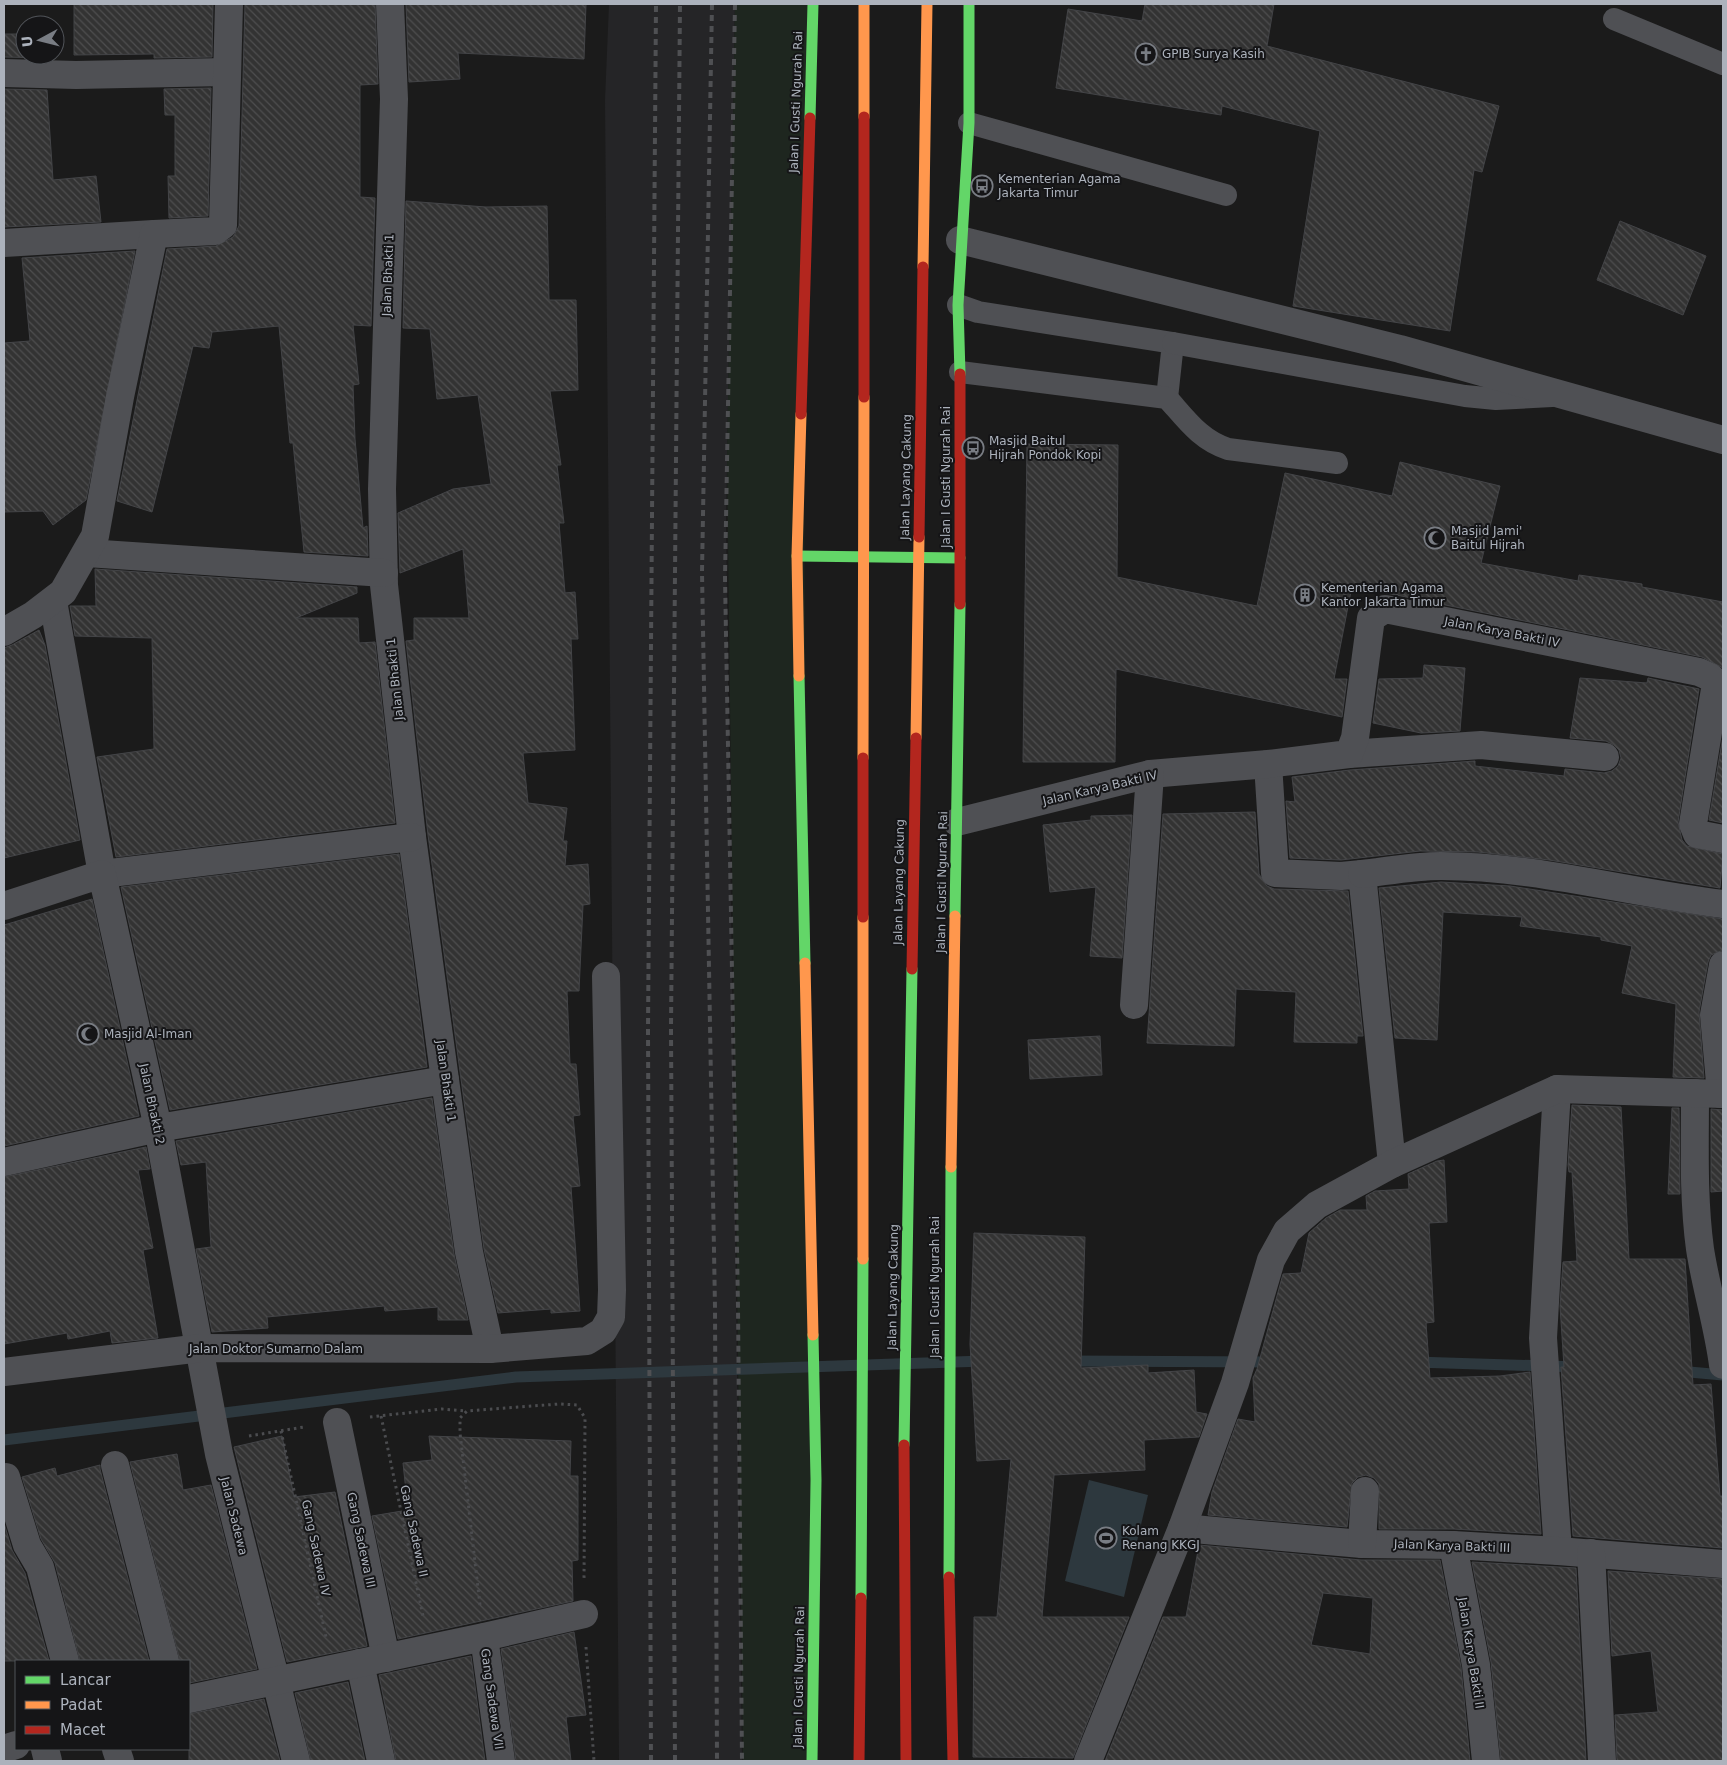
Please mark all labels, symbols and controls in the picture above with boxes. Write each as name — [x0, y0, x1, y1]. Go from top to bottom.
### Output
north arrow — [15, 15, 65, 65]
street label: Jalan I Gusti Ngurah Rai — [786, 31, 805, 174]
text: U — [18, 35, 36, 48]
church icon: GPIB Surya Kasih — [1134, 42, 1158, 66]
place label: GPIB Surya Kasih — [1162, 47, 1265, 61]
place label: Kementerian Agama Jakarta Timur — [997, 172, 1121, 200]
bus stop icon: Kementerian Agama Jakarta Timur — [970, 174, 994, 198]
street label: Jalan Bhakti 1 — [380, 233, 396, 318]
street label: Jalan I Gusti Ngurah Rai — [939, 406, 953, 549]
street label: Jalan Layang Cakung — [898, 414, 914, 541]
place label: Masjid Baitul Hijrah Pondok Kopi — [989, 434, 1101, 462]
bus stop icon: Masjid Baitul Hijrah Pondok Kopi — [961, 436, 985, 460]
place label: Masjid Jami' Baitul Hijrah — [1451, 524, 1525, 552]
mosque icon: Masjid Jami' Baitul Hijrah — [1423, 526, 1447, 550]
place label: Kementerian Agama Kantor Jakarta Timur — [1321, 581, 1445, 609]
building icon: Kementerian Agama Kantor Jakarta Timur — [1293, 583, 1317, 607]
street label: Jalan Karya Bakti IV — [1442, 614, 1562, 650]
street label: Jalan Bhakti 1 — [384, 637, 406, 722]
street label: Jalan Karya Bakti IV — [1040, 768, 1160, 808]
street label: Jalan I Gusti Ngurah Rai — [934, 811, 950, 954]
street label: Jalan Layang Cakung — [891, 819, 907, 946]
mosque icon: Masjid Al-Iman — [76, 1022, 100, 1046]
place label: Masjid Al-Iman — [104, 1027, 192, 1041]
street label: Jalan Bhakti 1 — [433, 1038, 459, 1123]
street label: Jalan Bhakti 2 — [136, 1061, 167, 1146]
street label: Jalan I Gusti Ngurah Rai — [928, 1216, 942, 1359]
street label: Jalan Layang Cakung — [885, 1224, 901, 1351]
street label: Jalan Doktor Sumarno Dalam — [188, 1342, 363, 1356]
street label: Jalan Sadewa — [217, 1474, 250, 1557]
street label: Gang Sadewa II — [397, 1484, 431, 1578]
street label: Gang Sadewa III — [344, 1491, 378, 1589]
street label: Gang Sadewa IV — [299, 1498, 333, 1598]
place label: Kolam Renang KKGJ — [1122, 1524, 1200, 1552]
sports icon: Kolam Renang KKGJ — [1094, 1526, 1118, 1550]
street label: Jalan Karya Bakti III — [1393, 1537, 1510, 1555]
street label: Jalan Karya Bakti II — [1455, 1595, 1487, 1710]
street label: Jalan I Gusti Ngurah Rai — [791, 1606, 807, 1749]
street label: Gang Sadewa VII — [478, 1648, 506, 1750]
legend — [15, 1660, 190, 1750]
text: Lancar — [60, 1671, 111, 1689]
text: Padat — [60, 1696, 102, 1714]
text: Macet — [60, 1721, 106, 1739]

